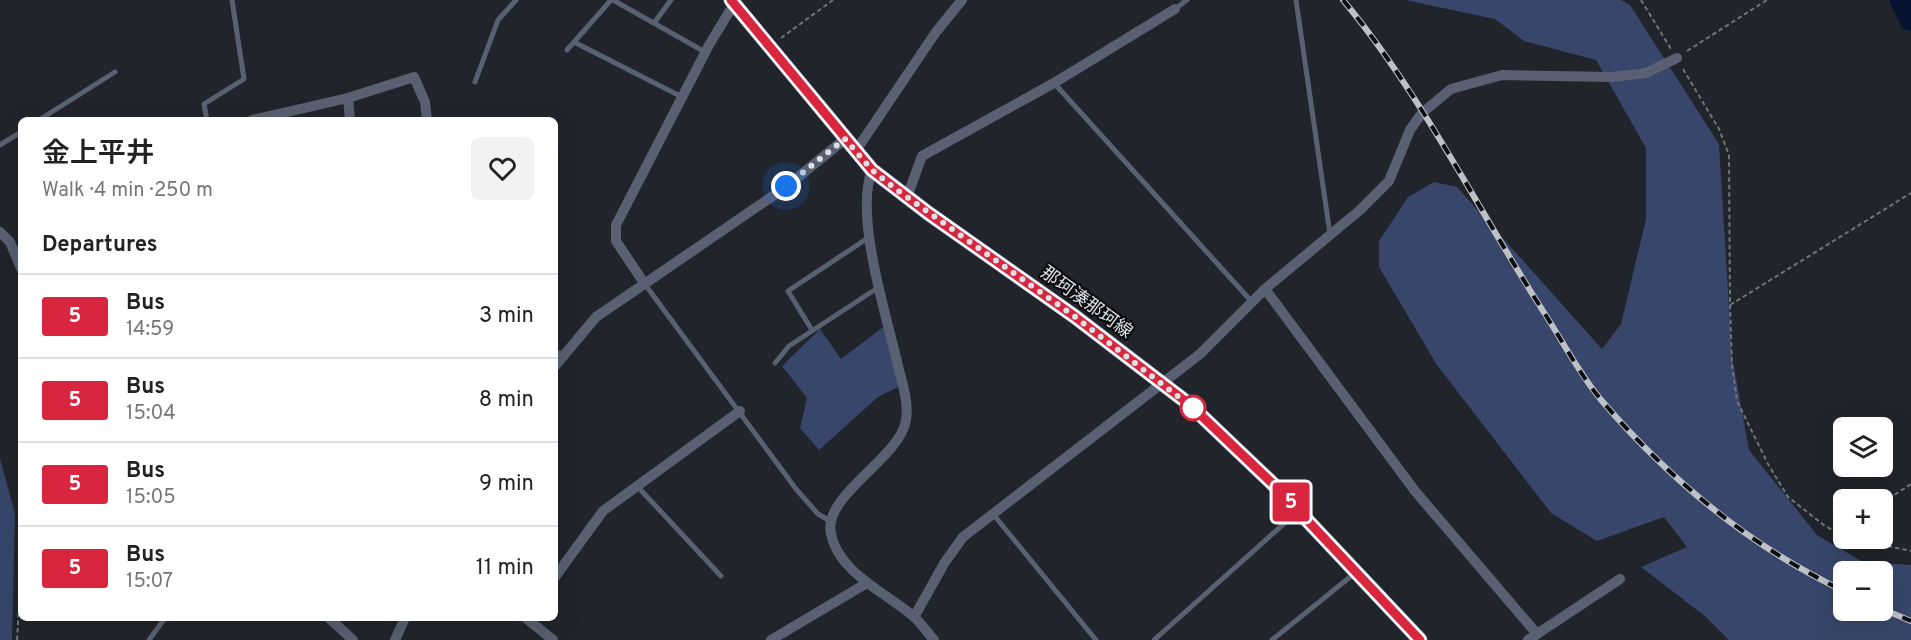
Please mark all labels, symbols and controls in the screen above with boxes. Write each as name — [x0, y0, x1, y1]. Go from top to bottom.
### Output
text: 金上平井 — [42, 137, 154, 173]
button: heart — [471, 137, 534, 200]
your location — [771, 171, 801, 201]
text: Walk · 4 min · 250 m — [42, 178, 213, 204]
text: Departures — [42, 232, 158, 259]
street label: 那珂湊那珂線 — [1036, 262, 1137, 344]
text: Bus — [126, 290, 165, 317]
text: 5 — [69, 303, 81, 330]
text: 3 min — [479, 303, 534, 330]
text: 14:59 — [126, 317, 174, 343]
text: Bus — [126, 374, 165, 401]
text: 5 — [69, 387, 81, 414]
text: 8 min — [479, 387, 534, 414]
unlabelled marker — [1180, 395, 1206, 421]
text: 15:04 — [126, 401, 176, 427]
map controls — [1833, 417, 1893, 621]
button: layers — [1833, 417, 1893, 477]
text: Bus — [126, 458, 165, 485]
text: 5 — [69, 471, 81, 498]
text: 9 min — [479, 471, 534, 498]
line badge: 5 — [1272, 482, 1310, 522]
text: 15:05 — [126, 485, 176, 511]
text: 5 — [1285, 489, 1297, 516]
button: + — [1833, 489, 1893, 549]
text: Bus — [126, 542, 165, 569]
text: 5 — [69, 555, 81, 582]
text: 11 min — [476, 555, 534, 582]
button: − — [1833, 561, 1893, 621]
text: 15:07 — [126, 569, 173, 595]

